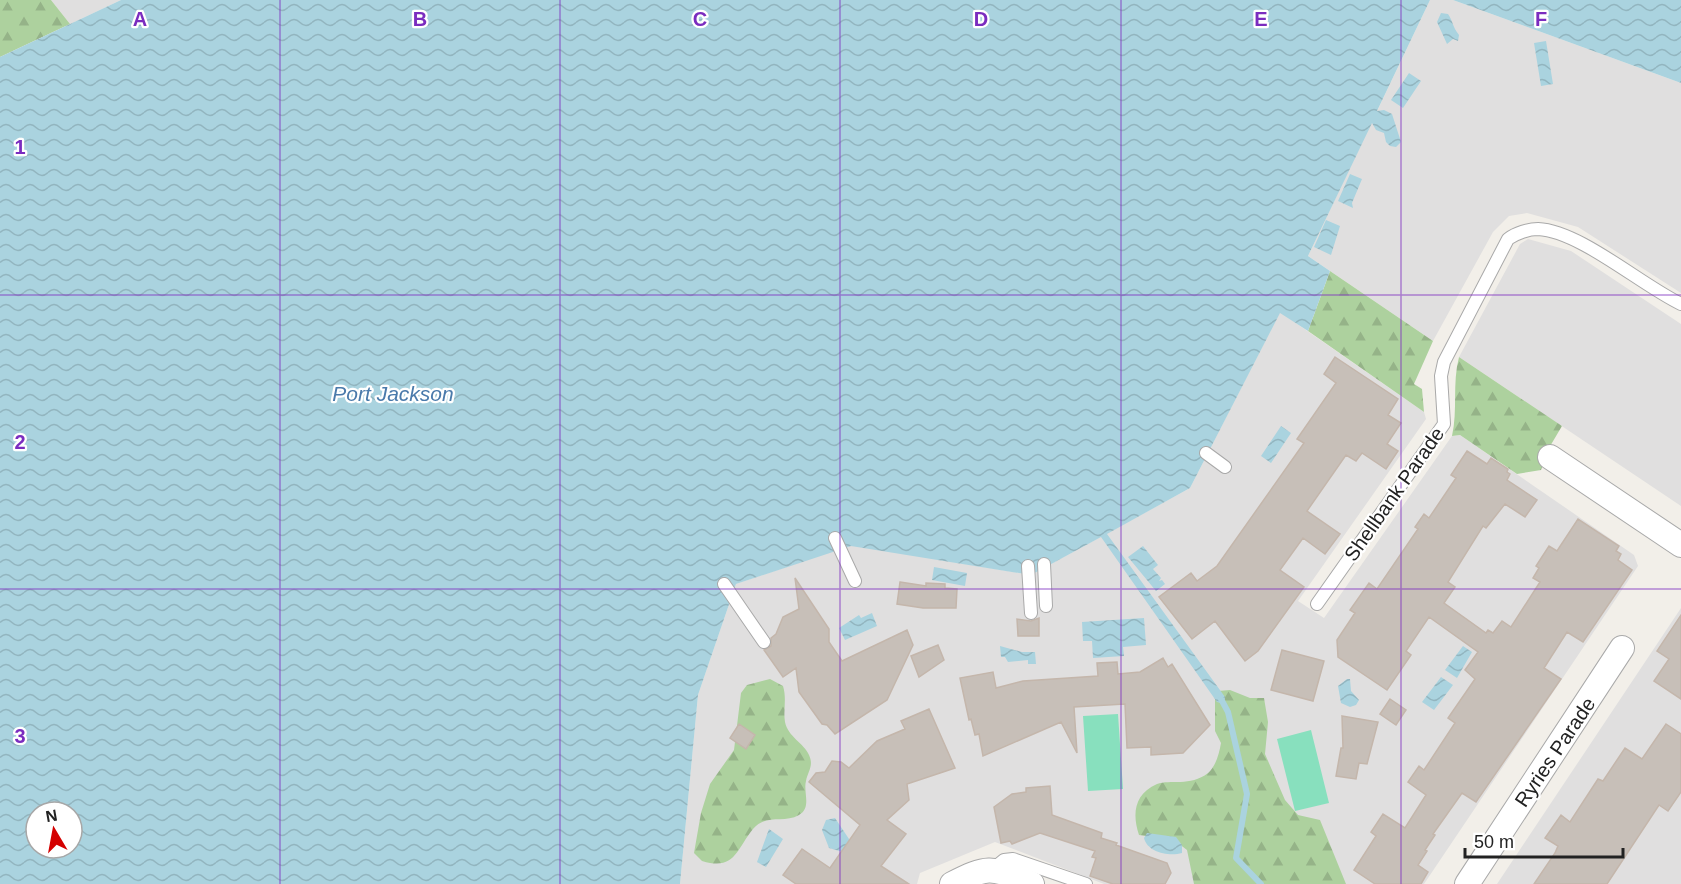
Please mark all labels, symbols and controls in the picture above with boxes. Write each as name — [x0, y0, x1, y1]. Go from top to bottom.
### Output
text: A — [133, 8, 147, 30]
text: B — [413, 8, 427, 30]
text: C — [693, 8, 707, 30]
text: D — [974, 8, 988, 30]
text: E — [1254, 8, 1268, 30]
text: F — [1535, 8, 1547, 30]
text: 1 — [14, 136, 26, 158]
water label: Port Jackson — [332, 382, 454, 405]
street label: Shellbank Parade — [1340, 423, 1448, 565]
text: 2 — [14, 431, 26, 453]
street label: Ryries Parade — [1510, 693, 1600, 811]
text: 3 — [14, 725, 26, 747]
north arrow — [24, 800, 84, 860]
text: N — [44, 806, 59, 825]
scale bar — [1465, 821, 1622, 859]
text: 50 m — [1474, 832, 1514, 852]

